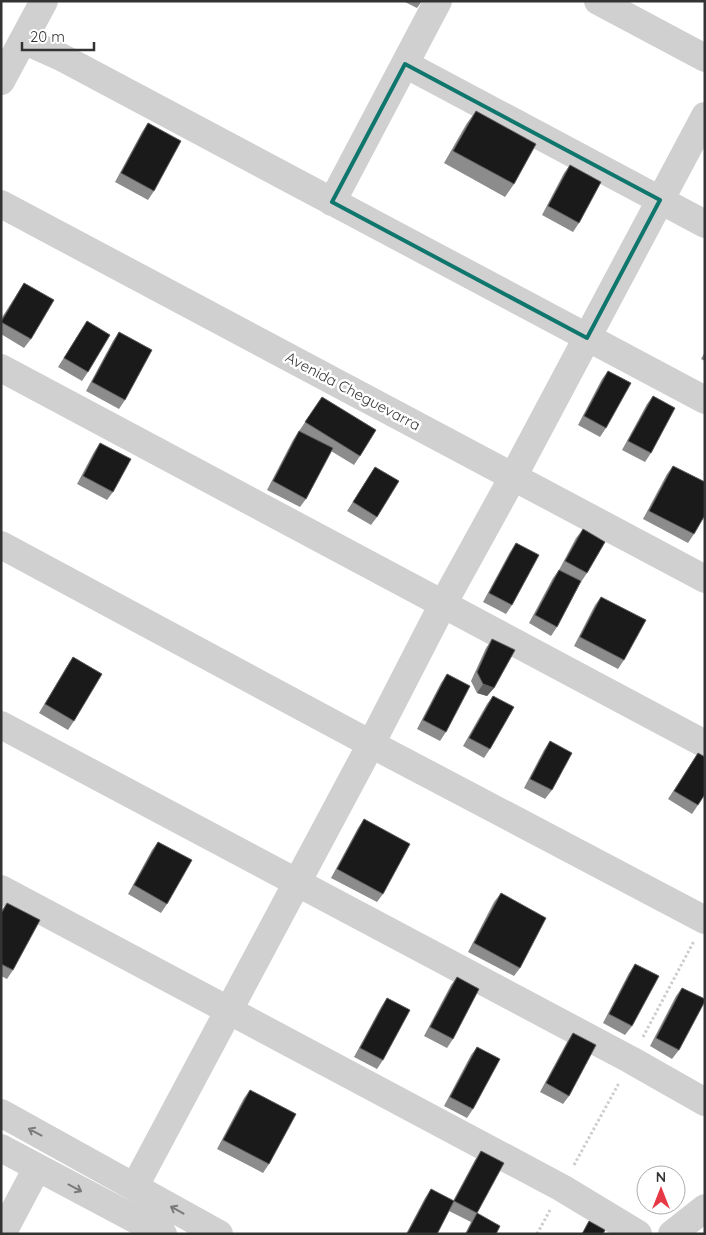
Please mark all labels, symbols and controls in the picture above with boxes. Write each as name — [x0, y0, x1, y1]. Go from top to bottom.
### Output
scale bar — [22, 20, 95, 52]
text: 20 m — [30, 27, 65, 46]
street label: Avenida Cheguevarra — [282, 347, 424, 435]
one-way arrow — [28, 1126, 42, 1136]
north arrow — [636, 1165, 686, 1215]
text: N — [656, 1168, 666, 1186]
one-way arrow — [67, 1184, 82, 1193]
one-way arrow — [170, 1205, 184, 1215]

